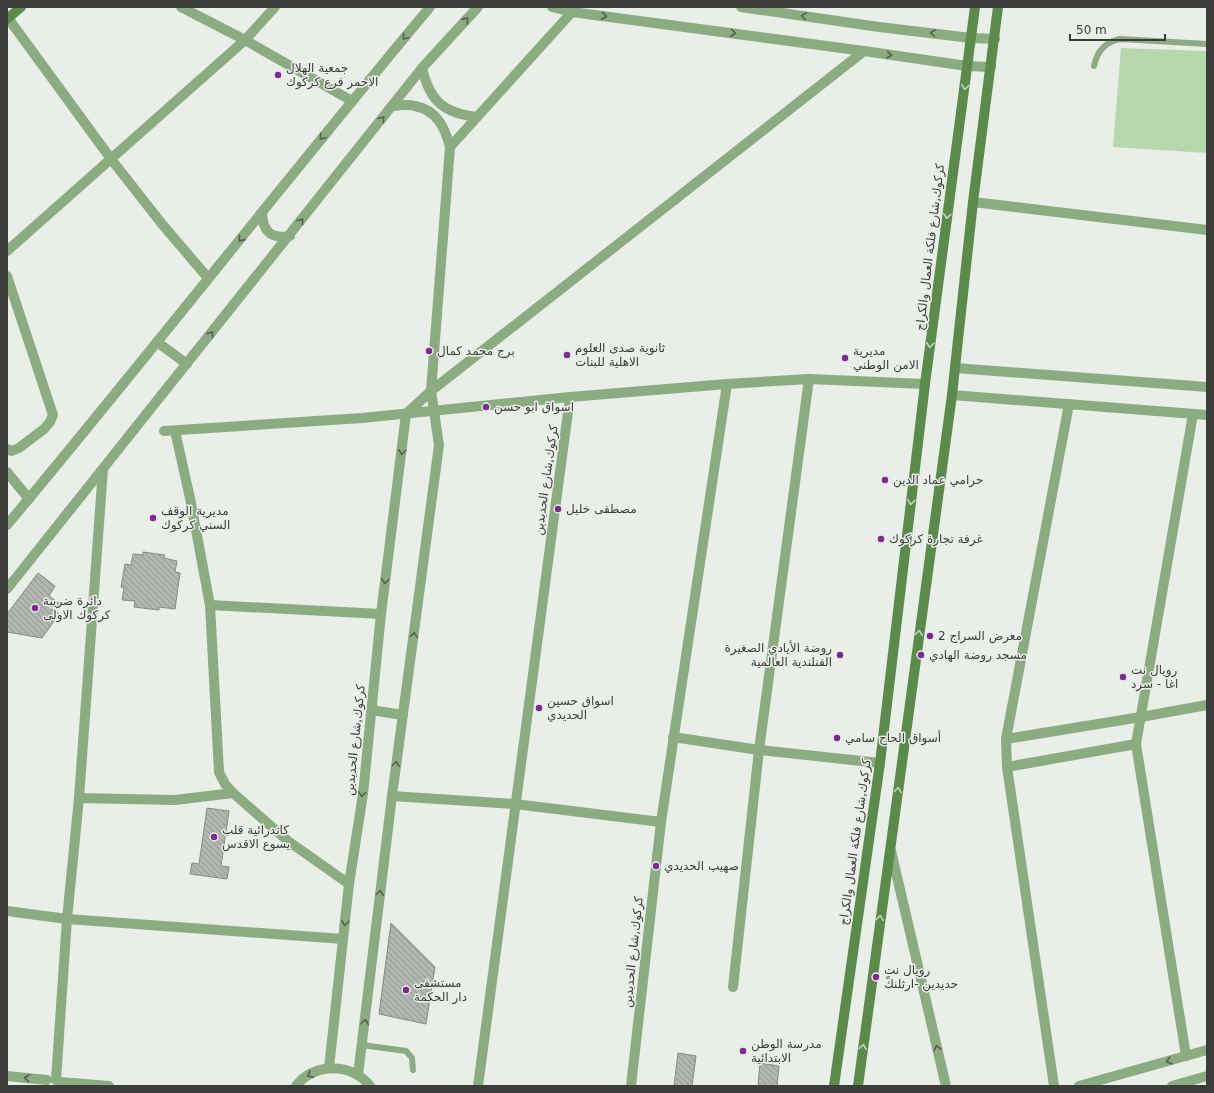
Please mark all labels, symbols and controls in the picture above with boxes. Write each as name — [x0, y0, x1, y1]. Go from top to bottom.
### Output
one-way arrow — [601, 11, 607, 20]
one-way arrow — [801, 12, 807, 21]
scale bar — [1070, 16, 1165, 42]
one-way arrow — [461, 17, 468, 25]
text: 50 m — [1076, 23, 1107, 37]
one-way arrow — [730, 28, 736, 37]
one-way arrow — [930, 29, 936, 38]
one-way arrow — [402, 32, 409, 40]
one-way arrow — [886, 50, 892, 58]
place label: جمعية الهلال الاحمر فرع كركوك — [286, 61, 378, 90]
marker: جمعية الهلال الاحمر فرع كركوك — [273, 70, 283, 80]
one-way arrow — [960, 84, 969, 90]
one-way arrow — [377, 117, 384, 124]
one-way arrow — [320, 133, 327, 140]
street label: كركوك,شارع فلكة العمال والكراج — [913, 162, 948, 331]
one-way arrow — [943, 213, 952, 219]
one-way arrow — [296, 219, 303, 226]
one-way arrow — [238, 234, 245, 241]
one-way arrow — [207, 331, 214, 338]
place label: ثانوية صدى العلوم الاهلية للبنات — [575, 341, 665, 369]
one-way arrow — [926, 342, 935, 348]
place label: برج محمد كمال — [437, 344, 515, 359]
place label: مديرية الامن الوطني — [853, 344, 919, 373]
marker: برج محمد كمال — [424, 346, 434, 356]
marker: ثانوية صدى العلوم الاهلية للبنات — [562, 350, 572, 360]
marker: مديرية الامن الوطني — [840, 353, 850, 363]
place label: اسواق ابو حسن — [494, 400, 574, 415]
marker: اسواق ابو حسن — [481, 402, 491, 412]
street label: كركوك,شارع الحديدين — [531, 424, 562, 536]
one-way arrow — [397, 449, 406, 456]
place label: حرامي عماد الدين — [893, 473, 983, 488]
marker: حرامي عماد الدين — [880, 475, 890, 485]
one-way arrow — [907, 499, 916, 505]
place label: مصطفى خليل — [566, 502, 637, 516]
place label: مديرية الوقف السني كركوك — [161, 504, 230, 533]
marker: مصطفى خليل — [553, 504, 563, 514]
marker: مديرية الوقف السني كركوك — [148, 513, 158, 523]
place label: غرفة تجارة كركوك — [889, 532, 983, 547]
marker: غرفة تجارة كركوك — [876, 534, 886, 544]
one-way arrow — [381, 578, 390, 584]
place label: دائرة ضريبة كركوك الاولى — [43, 594, 111, 623]
marker: دائرة ضريبة كركوك الاولى — [30, 603, 40, 613]
place label: معرض السراج 2 — [938, 629, 1022, 644]
one-way arrow — [914, 630, 923, 636]
marker: معرض السراج 2 — [925, 631, 935, 641]
one-way arrow — [409, 632, 418, 638]
place label: روضة الأيادي الصغيرة الفنلندية العالمية — [725, 640, 832, 669]
place label: مسجد روضة الهادي — [929, 648, 1027, 663]
marker: روضة الأيادي الصغيرة الفنلندية العالمية — [835, 650, 845, 660]
marker: مسجد روضة الهادي — [916, 650, 926, 660]
place label: رويال نت اغا - سرد — [1131, 663, 1178, 692]
marker: رويال نت اغا - سرد — [1118, 672, 1128, 682]
street label: كركوك,شارع الحديدين — [342, 684, 369, 796]
place label: اسواق حسين الحديدي — [547, 694, 614, 722]
marker: اسواق حسين الحديدي — [534, 703, 544, 713]
place label: أسواق الحاج سامي — [845, 730, 941, 746]
marker: أسواق الحاج سامي — [832, 733, 842, 743]
street label: كركوك,شارع فلكة العمال والكراج — [836, 758, 875, 926]
one-way arrow — [391, 761, 400, 767]
one-way arrow — [893, 787, 902, 793]
one-way arrow — [358, 791, 367, 797]
place label: كاتدرائية قلب يسوع الاقدس — [222, 823, 290, 852]
marker: كاتدرائية قلب يسوع الاقدس — [209, 832, 219, 842]
place label: صهيب الحديدي — [664, 859, 739, 873]
marker: صهيب الحديدي — [651, 861, 661, 871]
one-way arrow — [376, 890, 385, 896]
street label: كركوك,شارع الحديدين — [620, 896, 647, 1008]
one-way arrow — [875, 915, 884, 922]
one-way arrow — [341, 920, 350, 926]
place label: رويال نت حديدين -ارثلنكً — [884, 963, 958, 992]
marker: رويال نت حديدين -ارثلنكً — [871, 972, 881, 982]
place label: مستشفى دار الحكمة — [414, 976, 467, 1005]
marker: مستشفى دار الحكمة — [401, 985, 411, 995]
one-way arrow — [360, 1019, 369, 1025]
place label: مدرسة الوطن الابتدائية — [751, 1037, 822, 1065]
one-way arrow — [858, 1044, 867, 1050]
one-way arrow — [934, 1045, 942, 1051]
marker: مدرسة الوطن الابتدائية — [738, 1046, 748, 1056]
one-way arrow — [1166, 1056, 1173, 1065]
one-way arrow — [307, 1070, 314, 1077]
one-way arrow — [24, 1074, 30, 1083]

